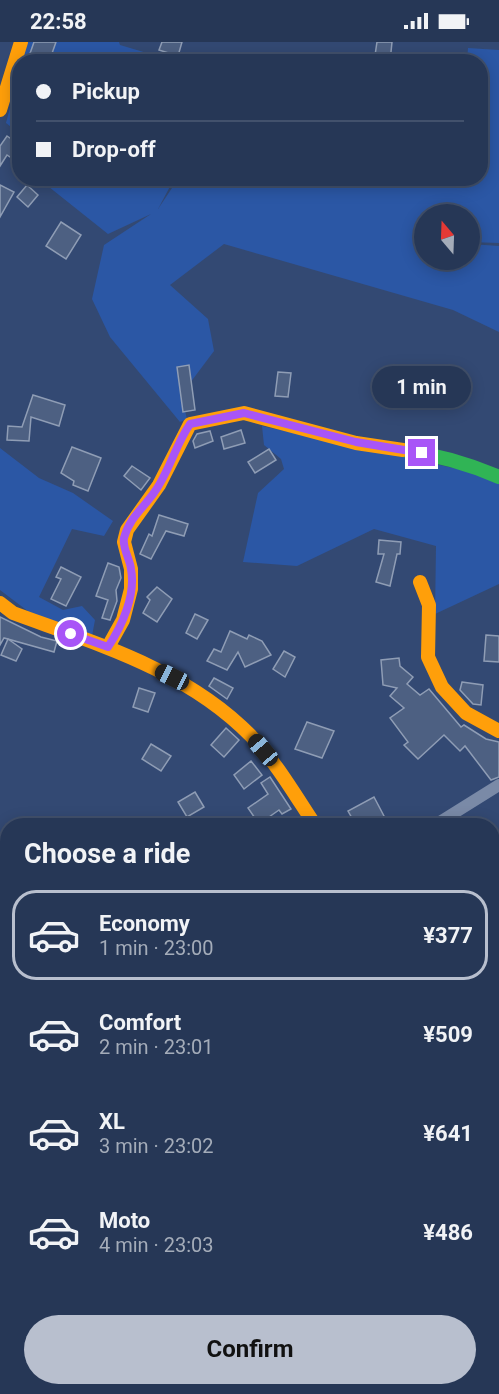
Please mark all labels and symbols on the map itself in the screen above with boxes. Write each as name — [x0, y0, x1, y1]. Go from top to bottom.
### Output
north arrow — [414, 204, 480, 270]
callout: 1 min — [372, 366, 472, 408]
route end — [408, 439, 435, 466]
route start — [57, 620, 84, 647]
car — [152, 661, 192, 693]
car — [245, 730, 281, 770]

